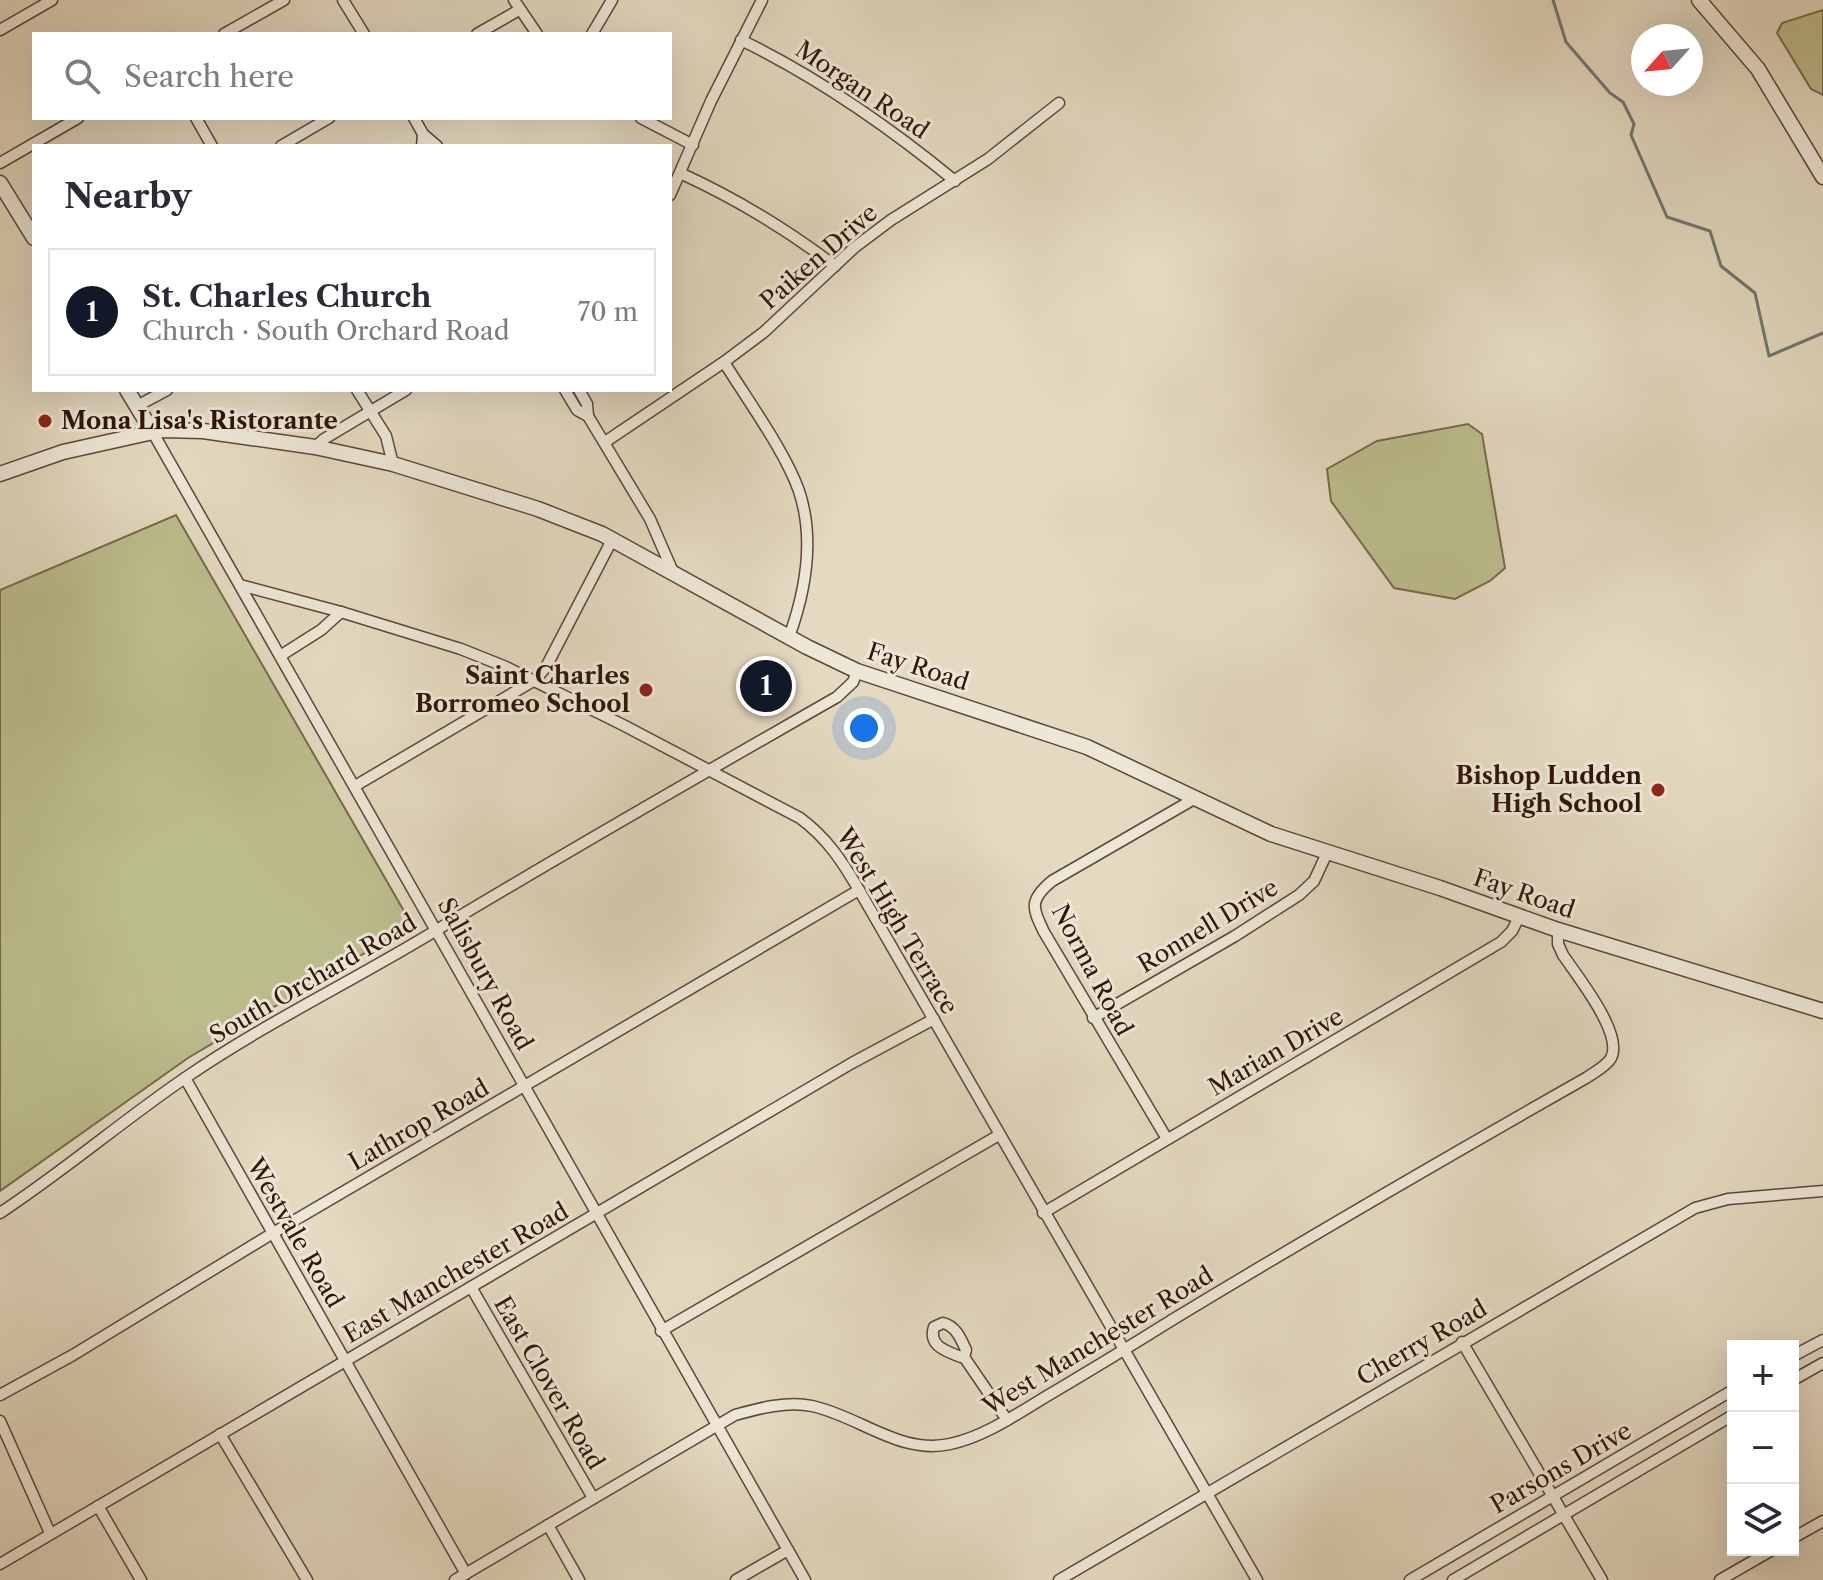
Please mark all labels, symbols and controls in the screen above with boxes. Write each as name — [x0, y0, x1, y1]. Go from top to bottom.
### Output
north arrow — [1631, 24, 1703, 96]
search box — [32, 32, 672, 120]
street label: Morgan Road — [790, 34, 935, 145]
icon: search — [60, 54, 104, 98]
text: Search here — [124, 58, 294, 95]
text: Nearby — [64, 175, 192, 217]
street label: Paiken Drive — [754, 198, 883, 315]
text: St. Charles Church — [142, 278, 432, 315]
text: 1 — [86, 296, 98, 328]
text: 70 m — [578, 296, 638, 328]
text: Church · South Orchard Road — [142, 315, 510, 347]
place label: Mona Lisa's Ristorante — [61, 406, 338, 435]
marker: Mona Lisa's Ristorante — [36, 412, 54, 430]
street label: Fay Road — [864, 636, 973, 697]
pin: 1 — [740, 656, 792, 716]
place label: Saint Charles Borromeo School — [415, 661, 630, 718]
marker: Saint Charles Borromeo School — [637, 681, 655, 699]
your location — [844, 708, 884, 748]
place label: Bishop Ludden High School — [1455, 761, 1643, 818]
marker: Bishop Ludden High School — [1649, 781, 1667, 799]
street label: West High Terrace — [830, 822, 964, 1019]
street label: Fay Road — [1470, 863, 1579, 924]
street label: Ronnell Drive — [1132, 872, 1283, 979]
street label: Salisbury Road — [432, 893, 539, 1055]
street label: Norma Road — [1046, 899, 1139, 1041]
street label: South Orchard Road — [204, 907, 422, 1050]
street label: Marian Drive — [1203, 1001, 1348, 1102]
street label: Lathrop Road — [344, 1073, 494, 1176]
street label: Westvale Road — [240, 1152, 350, 1313]
street label: East Manchester Road — [338, 1196, 574, 1349]
street label: West Manchester Road — [977, 1260, 1218, 1421]
street label: East Clover Road — [488, 1291, 611, 1475]
street label: Cherry Road — [1351, 1293, 1492, 1392]
map controls — [1727, 1340, 1799, 1556]
button: + — [1727, 1340, 1799, 1412]
button: − — [1727, 1412, 1799, 1484]
street label: Parsons Drive — [1485, 1416, 1636, 1520]
button: layers — [1727, 1484, 1799, 1556]

